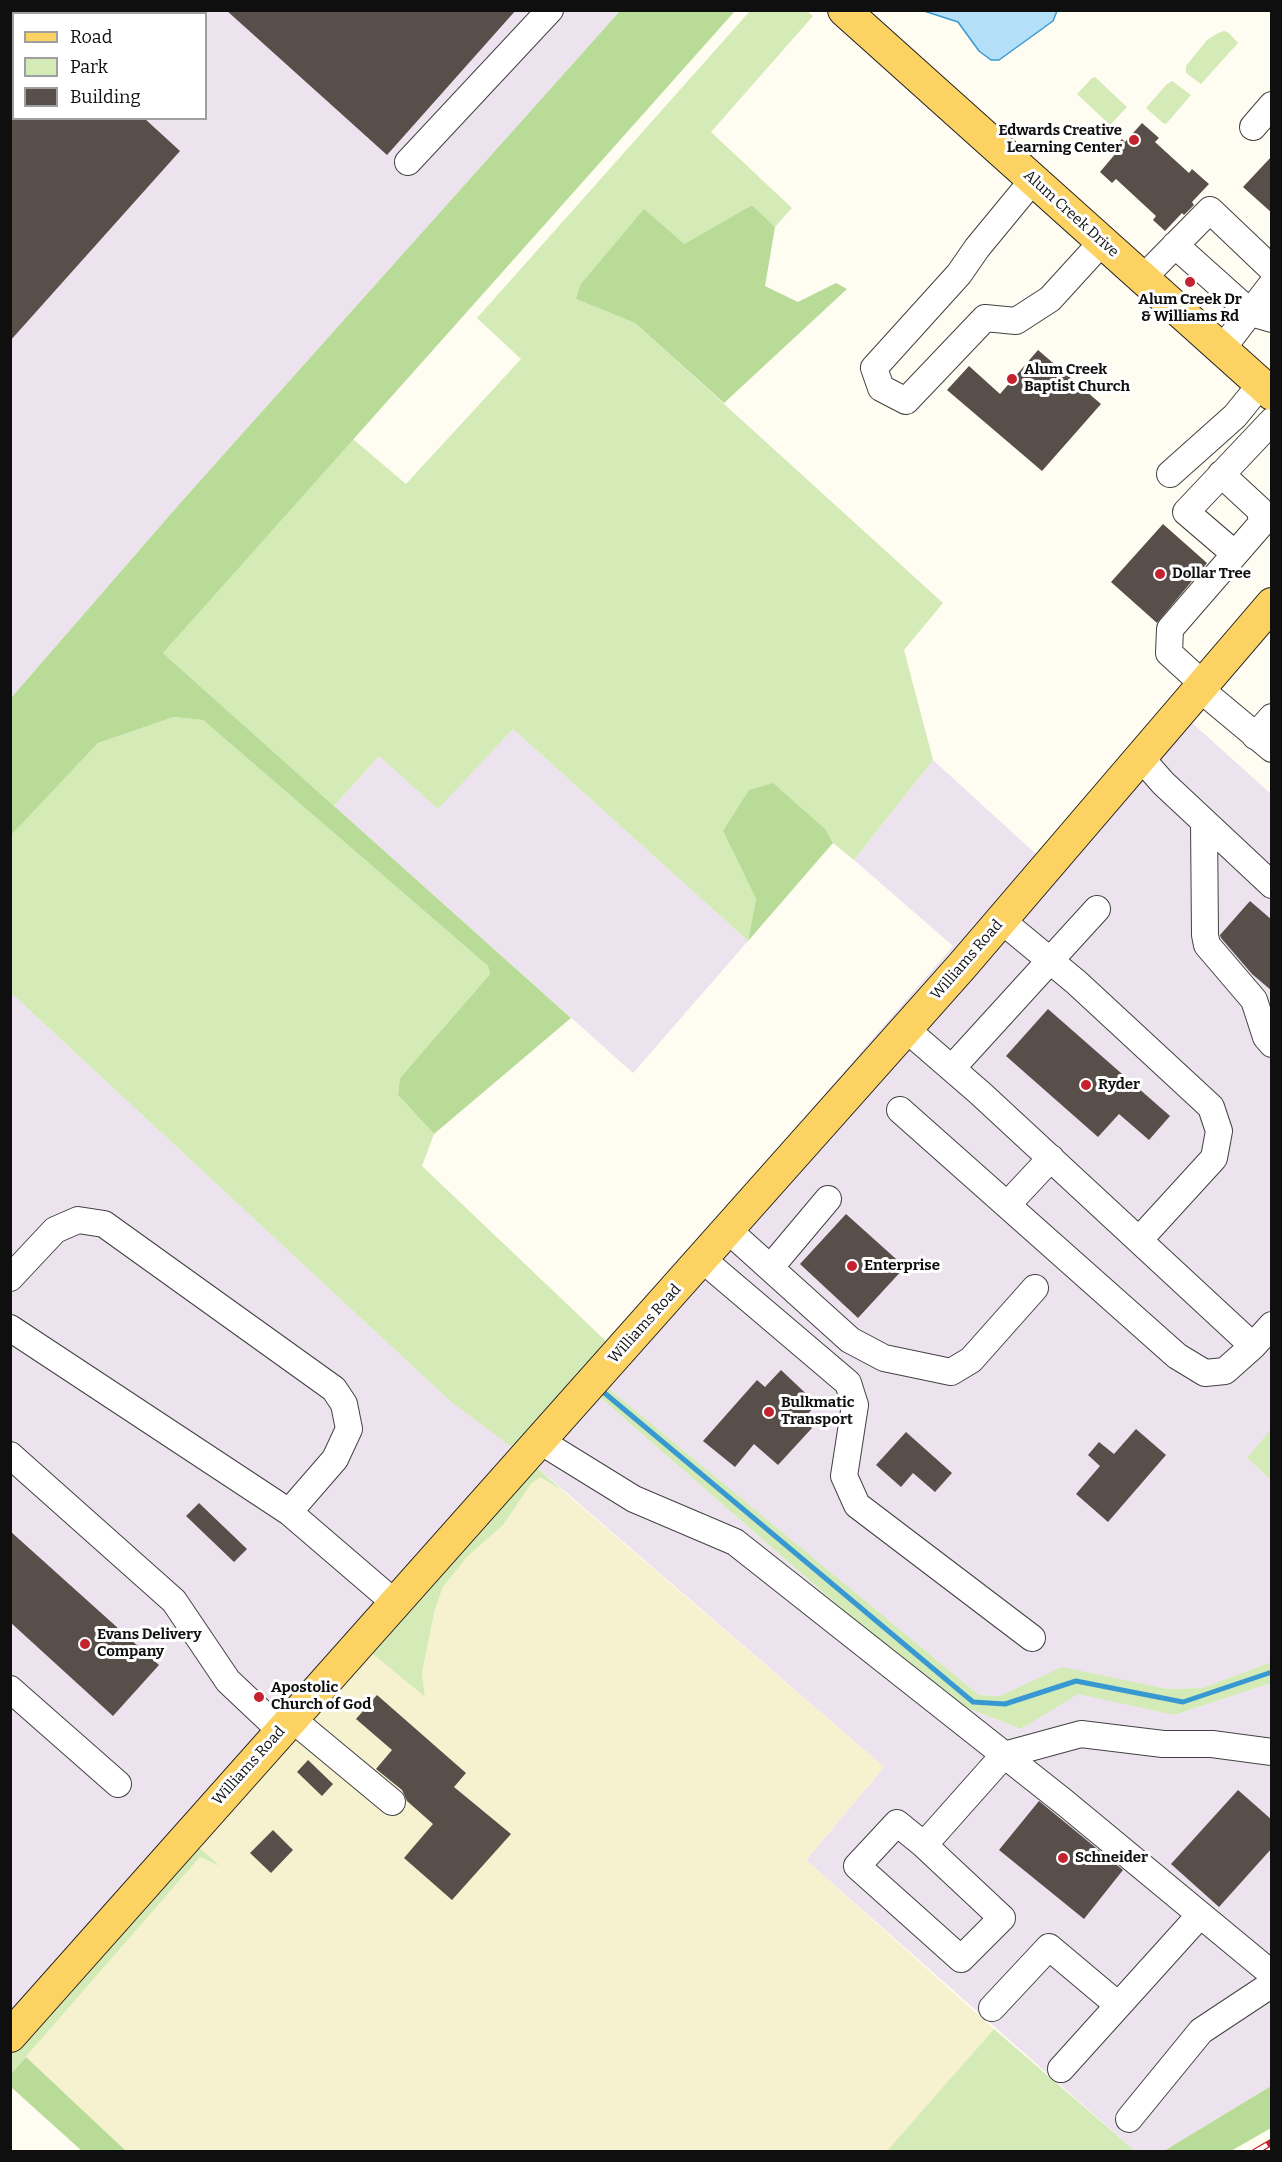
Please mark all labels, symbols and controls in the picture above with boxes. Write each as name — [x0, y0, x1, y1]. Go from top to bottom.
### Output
legend — [12, 12, 207, 120]
text: Road — [70, 26, 112, 48]
text: Park — [70, 56, 108, 78]
text: Building — [70, 86, 141, 108]
place label: Edwards Creative Learning Center — [998, 122, 1122, 157]
marker: Edwards Creative Learning Center — [1127, 133, 1141, 147]
street label: Alum Creek Drive — [1020, 167, 1122, 261]
marker: Alum Creek Dr & Williams Rd — [1183, 275, 1197, 289]
place label: Alum Creek Dr & Williams Rd — [1138, 291, 1242, 326]
place label: Alum Creek Baptist Church — [1024, 361, 1130, 396]
marker: Alum Creek Baptist Church — [1005, 372, 1019, 386]
place label: Dollar Tree — [1172, 565, 1251, 583]
marker: Dollar Tree — [1153, 567, 1167, 581]
street label: Williams Road — [927, 916, 1007, 1004]
place label: Ryder — [1098, 1076, 1140, 1094]
marker: Ryder — [1079, 1078, 1093, 1092]
place label: Enterprise — [864, 1257, 940, 1275]
marker: Enterprise — [845, 1259, 859, 1273]
street label: Williams Road — [605, 1281, 685, 1367]
place label: Bulkmatic Transport — [781, 1394, 855, 1429]
marker: Bulkmatic Transport — [762, 1405, 776, 1419]
place label: Evans Delivery Company — [97, 1626, 202, 1661]
marker: Evans Delivery Company — [78, 1637, 92, 1651]
place label: Apostolic Church of God — [271, 1679, 371, 1714]
marker: Apostolic Church of God — [252, 1690, 266, 1704]
street label: Williams Road — [209, 1723, 289, 1809]
place label: Schneider — [1075, 1849, 1148, 1867]
marker: Schneider — [1056, 1851, 1070, 1865]

